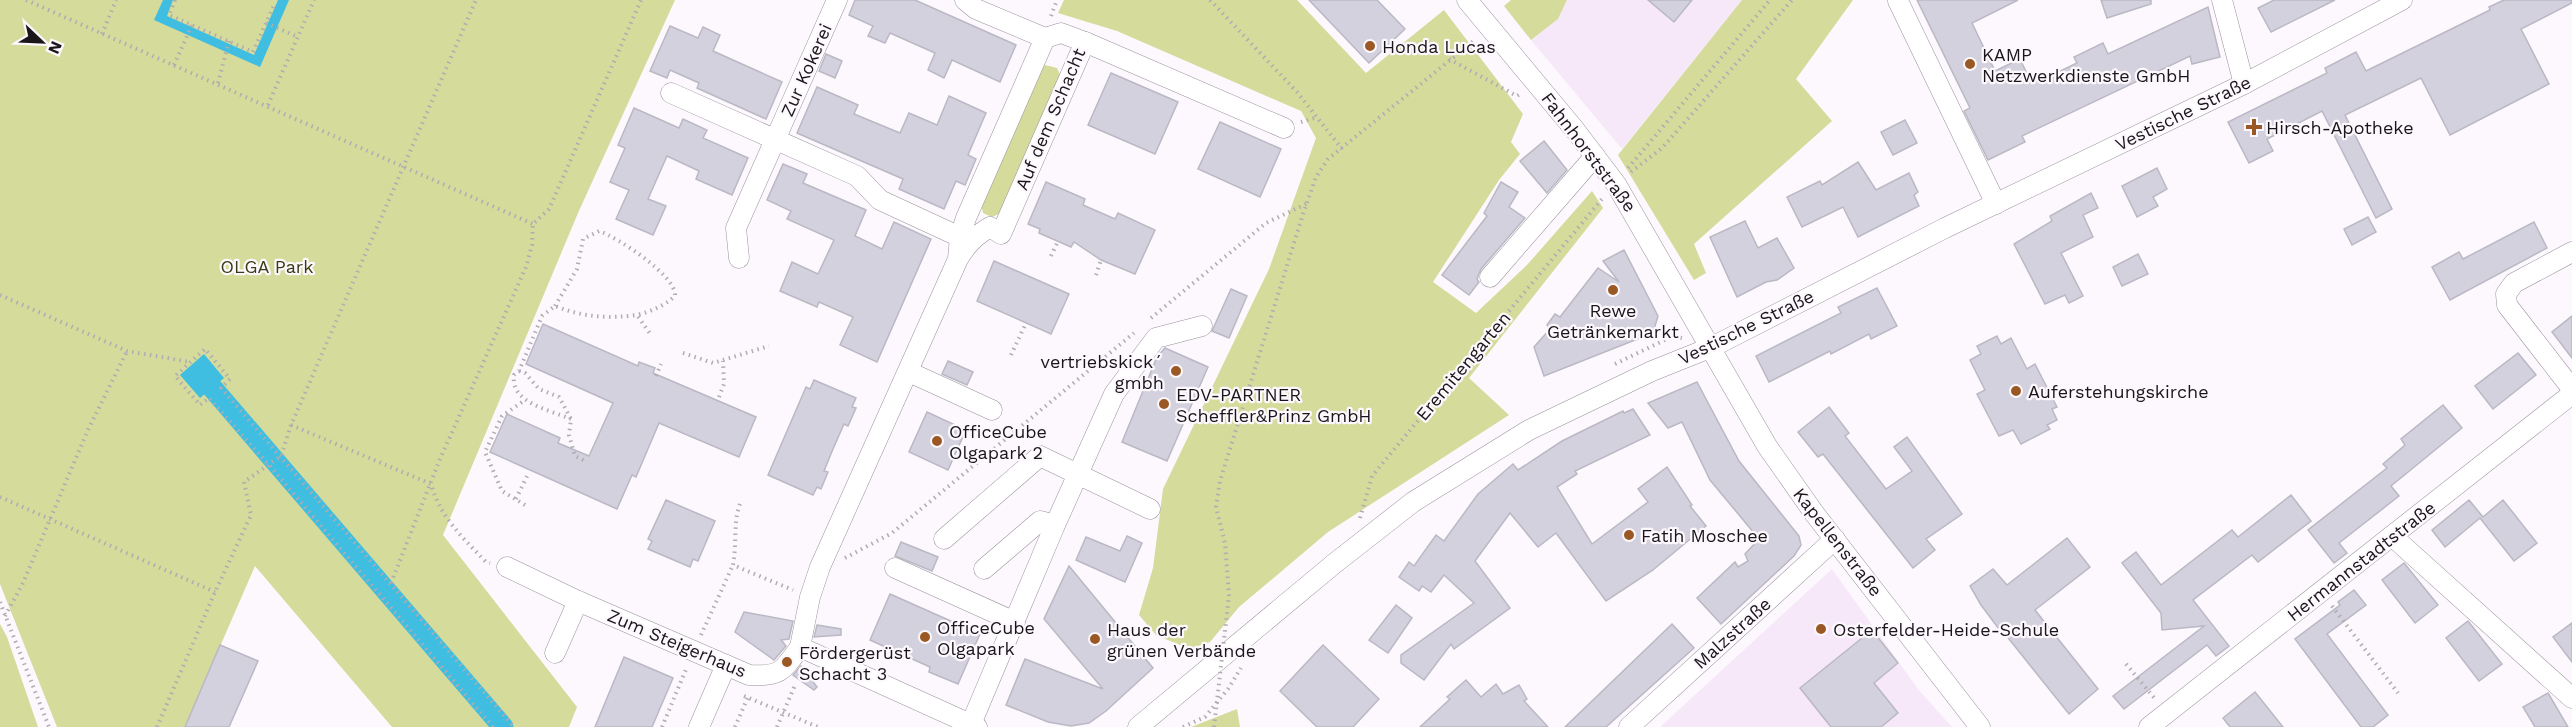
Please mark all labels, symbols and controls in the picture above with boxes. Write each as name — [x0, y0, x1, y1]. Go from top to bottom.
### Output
north arrow — [12, 12, 72, 72]
street label: Zur Kokerei — [776, 20, 836, 120]
place label: Honda Lucas — [1382, 36, 1496, 57]
text: N — [44, 38, 66, 57]
marker: Honda Lucas — [1363, 39, 1377, 53]
place label: KAMP Netzwerkdienste GmbH — [1982, 44, 2190, 86]
street label: Auf dem Schacht — [1011, 45, 1090, 193]
marker: KAMP Netzwerkdienste GmbH — [1963, 57, 1977, 71]
street label: Vestische Straße — [2112, 71, 2254, 155]
street label: Fahnhorststraße — [1537, 88, 1641, 216]
place label: Hirsch-Apotheke — [2266, 117, 2414, 138]
marker: Hirsch-Apotheke — [2247, 120, 2261, 134]
park label: OLGA Park — [221, 256, 313, 277]
marker: Rewe Getränkemarkt — [1606, 283, 1620, 297]
street label: Vestische Straße — [1675, 285, 1817, 369]
place label: Rewe Getränkemarkt — [1547, 300, 1679, 342]
street label: Eremitengarten — [1411, 307, 1515, 425]
place label: vertriebskick´ gmbh — [1041, 351, 1164, 393]
marker: vertriebskick´ gmbh — [1169, 364, 1183, 378]
place label: Auferstehungskirche — [2028, 381, 2209, 402]
place label: EDV-PARTNER Scheffler&Prinz GmbH — [1176, 384, 1372, 426]
marker: Auferstehungskirche — [2009, 384, 2023, 398]
marker: EDV-PARTNER Scheffler&Prinz GmbH — [1157, 397, 1171, 411]
place label: OfficeCube Olgapark 2 — [949, 421, 1047, 463]
marker: OfficeCube Olgapark 2 — [930, 434, 944, 448]
street label: Kapellenstraße — [1789, 484, 1887, 600]
street label: Hermannstadtstraße — [2283, 497, 2439, 625]
place label: Fatih Moschee — [1641, 525, 1768, 546]
marker: Fatih Moschee — [1622, 528, 1636, 542]
street label: Malzstraße — [1689, 593, 1775, 673]
street label: Zum Steigerhaus — [604, 604, 750, 682]
place label: OfficeCube Olgapark — [937, 617, 1035, 659]
place label: Haus der grünen Verbände — [1107, 619, 1256, 661]
place label: Osterfelder-Heide-Schule — [1833, 619, 2059, 640]
marker: Osterfelder-Heide-Schule — [1814, 622, 1828, 636]
marker: OfficeCube Olgapark — [918, 630, 932, 644]
marker: Haus der grünen Verbände — [1088, 632, 1102, 646]
place label: Fördergerüst Schacht 3 — [799, 642, 911, 684]
marker: Fördergerüst Schacht 3 — [780, 655, 794, 669]

